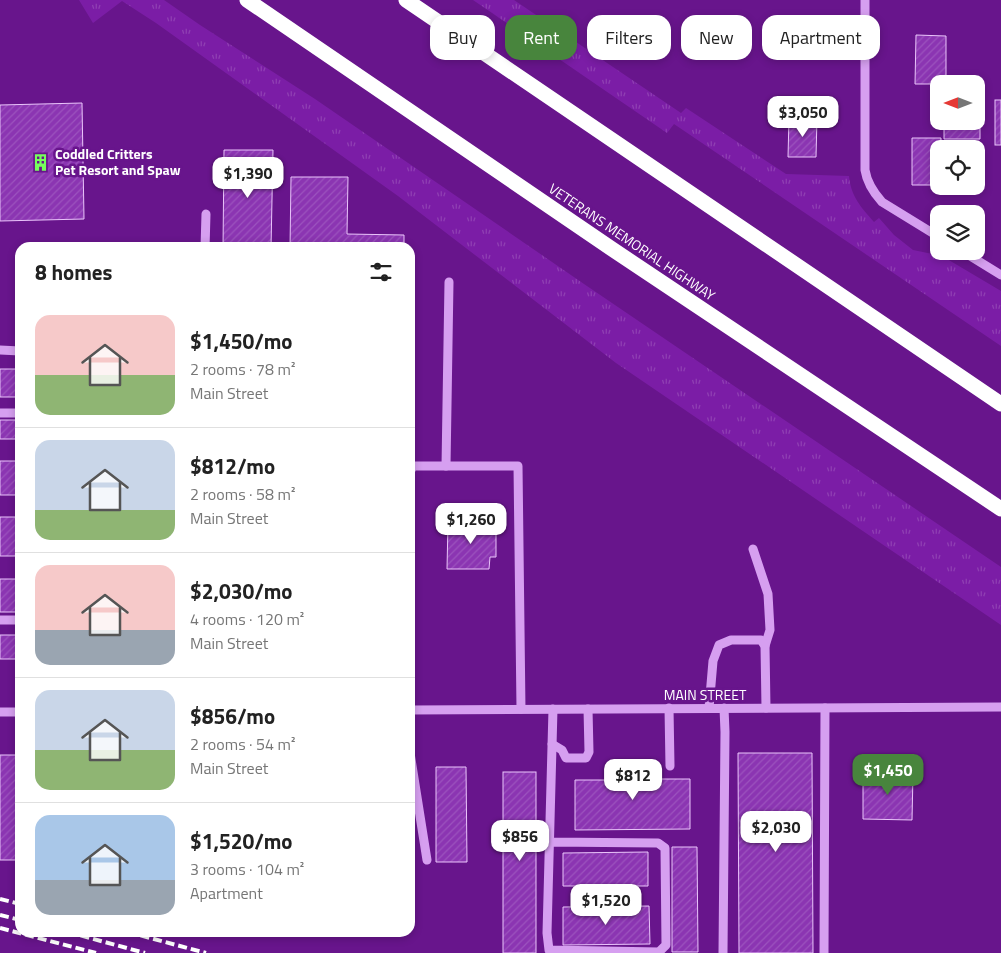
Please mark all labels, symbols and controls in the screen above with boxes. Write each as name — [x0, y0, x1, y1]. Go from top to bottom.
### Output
chip: Buy — [430, 15, 495, 60]
chip: Rent — [505, 15, 577, 60]
chip: Filters — [587, 15, 671, 60]
chip: New — [681, 15, 752, 60]
chip: Apartment — [762, 15, 880, 60]
north arrow — [930, 75, 985, 130]
map controls — [930, 75, 985, 260]
pin: $3,050 — [762, 96, 844, 138]
text: $3,050 — [778, 100, 828, 124]
button: locate — [930, 140, 985, 195]
place label: Coddled Critters Pet Resort and Spaw — [55, 143, 181, 180]
building icon: Coddled Critters Pet Resort and Spaw — [31, 152, 51, 172]
pin: $1,390 — [207, 156, 289, 199]
text: $1,390 — [223, 161, 273, 185]
street label: VETERANS MEMORIAL HIGHWAY — [545, 178, 720, 306]
button: layers — [930, 205, 985, 260]
text: 8 homes — [35, 256, 112, 288]
icon: filters — [367, 258, 395, 286]
text: $1,450/mo — [190, 325, 292, 357]
icon: home — [75, 335, 135, 395]
text: 2 rooms · 78 m² — [190, 357, 295, 381]
text: Main Street — [190, 381, 268, 405]
text: $812/mo — [190, 450, 275, 482]
icon: home — [75, 460, 135, 520]
text: 2 rooms · 58 m² — [190, 482, 295, 506]
pin: $1,260 — [430, 502, 512, 545]
text: Main Street — [190, 506, 268, 530]
text: $1,260 — [446, 507, 496, 531]
text: $2,030/mo — [190, 575, 292, 607]
icon: home — [75, 585, 135, 645]
text: 4 rooms · 120 m² — [190, 607, 304, 631]
text: Main Street — [190, 631, 268, 655]
street label: MAIN STREET — [664, 684, 747, 705]
text: $856/mo — [190, 700, 275, 732]
icon: home — [75, 710, 135, 770]
text: 2 rooms · 54 m² — [190, 732, 295, 756]
pin: $1,450 — [847, 754, 929, 796]
text: Main Street — [190, 756, 268, 780]
pin: $812 — [603, 758, 663, 801]
text: $1,450 — [863, 758, 913, 782]
text: $812 — [615, 763, 651, 787]
pin: $2,030 — [735, 810, 817, 853]
text: $2,030 — [751, 815, 801, 839]
pin: $856 — [490, 820, 550, 862]
text: $856 — [502, 824, 538, 848]
text: $1,520/mo — [190, 825, 292, 857]
icon: home — [75, 835, 135, 895]
text: 3 rooms · 104 m² — [190, 857, 304, 881]
text: Apartment — [190, 881, 263, 905]
pin: $1,520 — [565, 884, 647, 926]
text: $1,520 — [581, 888, 631, 912]

